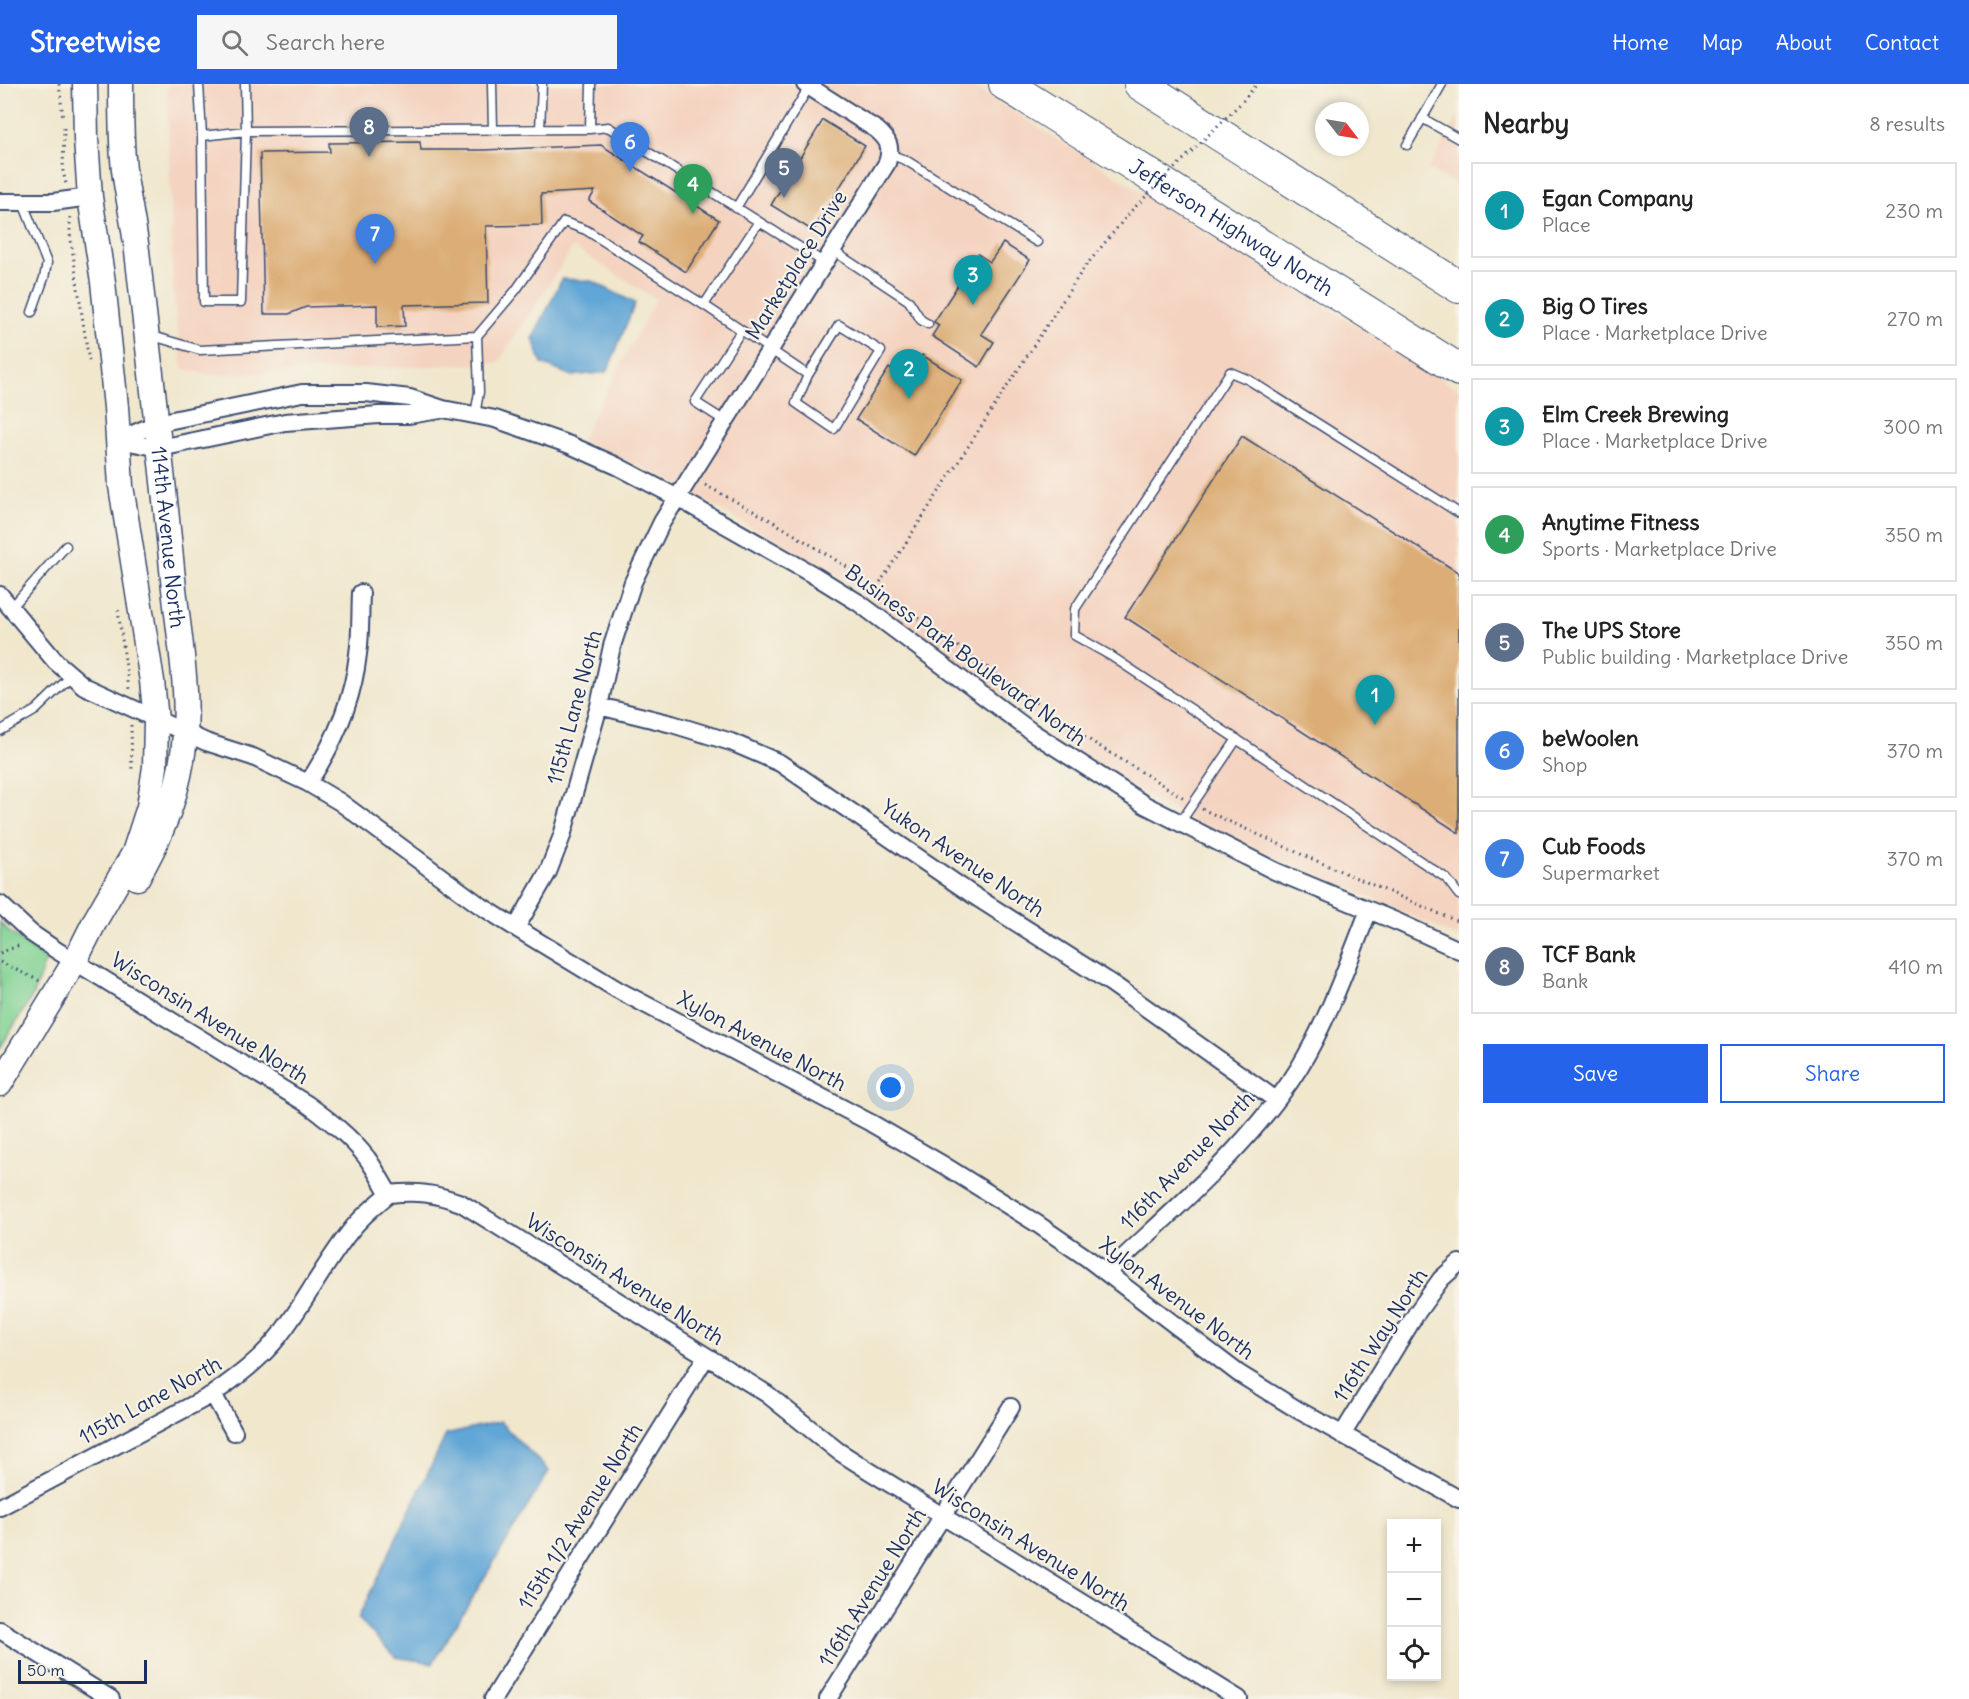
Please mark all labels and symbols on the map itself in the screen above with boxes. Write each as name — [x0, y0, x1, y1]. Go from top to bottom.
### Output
north arrow — [1315, 102, 1369, 156]
pin: 8 — [350, 107, 388, 157]
pin: 6 — [610, 122, 650, 172]
pin: 5 — [764, 148, 804, 198]
street label: Jefferson Highway North — [1125, 152, 1339, 301]
pin: 4 — [674, 164, 712, 214]
street label: Marketplace Drive — [739, 185, 853, 345]
pin: 7 — [356, 214, 394, 264]
pin: 3 — [954, 256, 992, 305]
pin: 2 — [890, 350, 928, 399]
street label: 114th Avenue North — [146, 445, 192, 629]
street label: Business Park Boulevard North — [840, 558, 1092, 752]
street label: 115th Lane North — [540, 627, 608, 787]
pin: 1 — [1356, 676, 1394, 725]
street label: Yukon Avenue North — [876, 793, 1050, 923]
street label: Wisconsin Avenue North — [106, 946, 314, 1090]
street label: Xylon Avenue North — [673, 985, 851, 1097]
your location — [876, 1073, 905, 1102]
street label: 116th Avenue North — [1114, 1085, 1260, 1235]
street label: Wisconsin Avenue North — [521, 1207, 729, 1351]
street label: Xylon Avenue North — [1094, 1231, 1260, 1365]
street label: 116th Way North — [1327, 1263, 1433, 1407]
street label: 115th Lane North — [74, 1350, 226, 1450]
street label: 115th 1/2 Avenue North — [512, 1418, 648, 1614]
street label: Wisconsin Avenue North — [927, 1473, 1135, 1617]
street label: 116th Avenue North — [812, 1503, 932, 1671]
scale bar — [18, 1657, 147, 1684]

